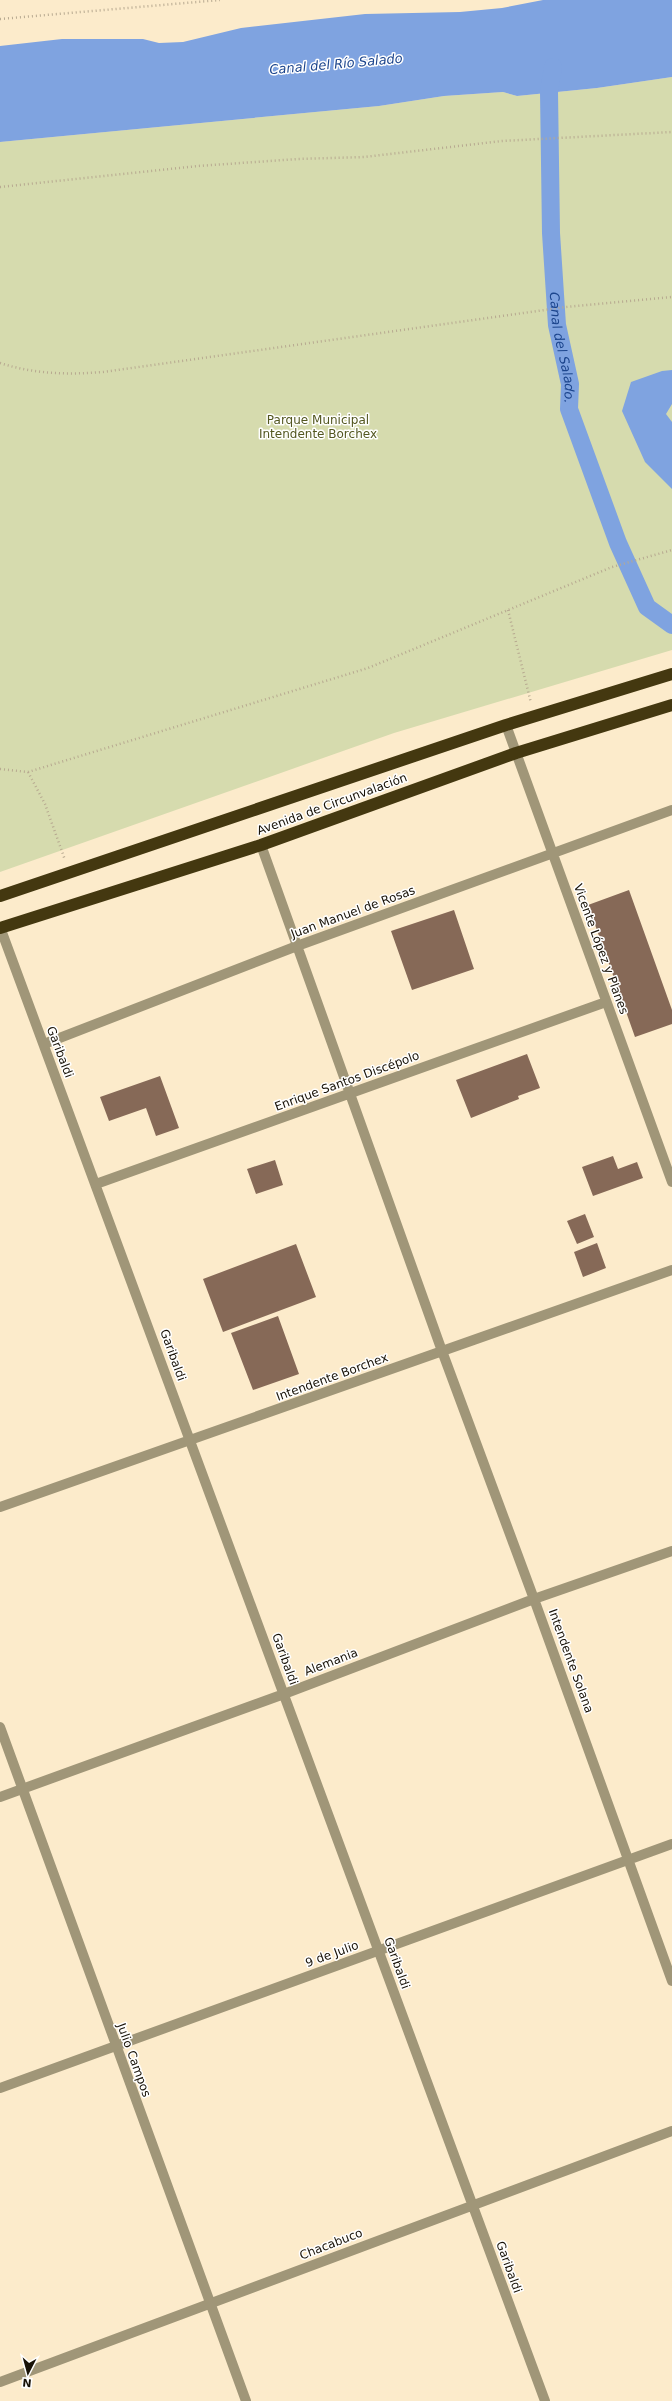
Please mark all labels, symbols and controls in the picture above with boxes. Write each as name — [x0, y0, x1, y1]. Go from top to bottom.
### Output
water label: Canal del Río Salado — [269, 51, 403, 77]
water label: Canal del Salado. — [547, 291, 578, 404]
park label: Parque Municipal Intendente Borchex — [259, 413, 377, 441]
street label: Avenida de Circunvalación — [255, 770, 409, 838]
street label: Vicente López y Planes — [571, 882, 631, 1016]
street label: Juan Manuel de Rosas — [288, 883, 417, 941]
street label: Garibaldi — [44, 1024, 76, 1080]
street label: Enrique Santos Discépolo — [273, 1048, 421, 1114]
street label: Garibaldi — [157, 1327, 189, 1383]
street label: Intendente Borchex — [274, 1350, 390, 1404]
street label: Intendente Solana — [546, 1607, 596, 1715]
street label: Garibaldi — [269, 1631, 301, 1687]
street label: Alemania — [302, 1645, 360, 1679]
street label: Garibaldi — [381, 1935, 413, 1991]
street label: 9 de Julio — [304, 1938, 360, 1970]
street label: Julio Campos — [114, 2020, 154, 2099]
street label: Chacabuco — [297, 2226, 365, 2262]
street label: Garibaldi — [493, 2239, 525, 2295]
north arrow — [8, 2353, 48, 2393]
text: N — [22, 2376, 32, 2389]

